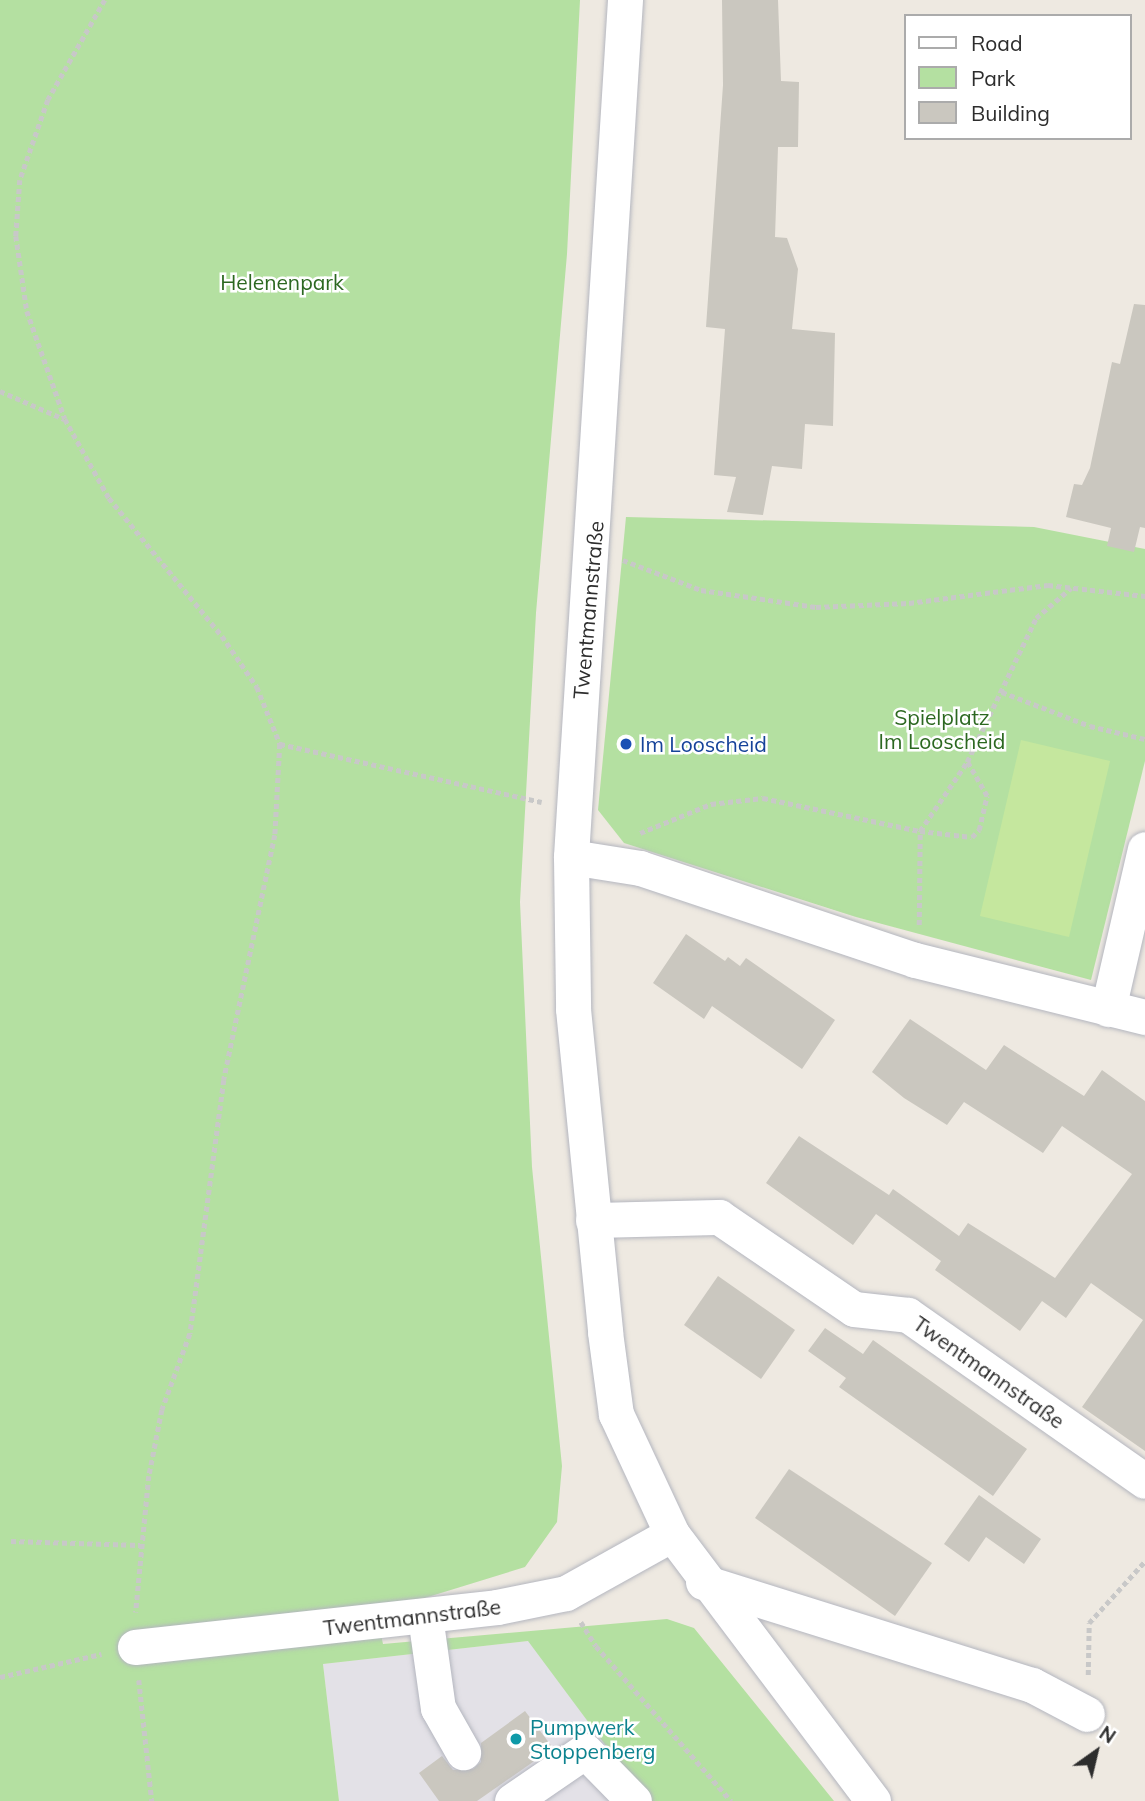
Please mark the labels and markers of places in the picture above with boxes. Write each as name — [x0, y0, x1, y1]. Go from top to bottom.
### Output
place label: Im Looscheid — [640, 731, 767, 757]
marker: Im Looscheid — [618, 736, 634, 752]
place label: Pumpwerk Stoppenberg — [530, 1714, 655, 1764]
marker: Pumpwerk Stoppenberg — [508, 1731, 524, 1747]

